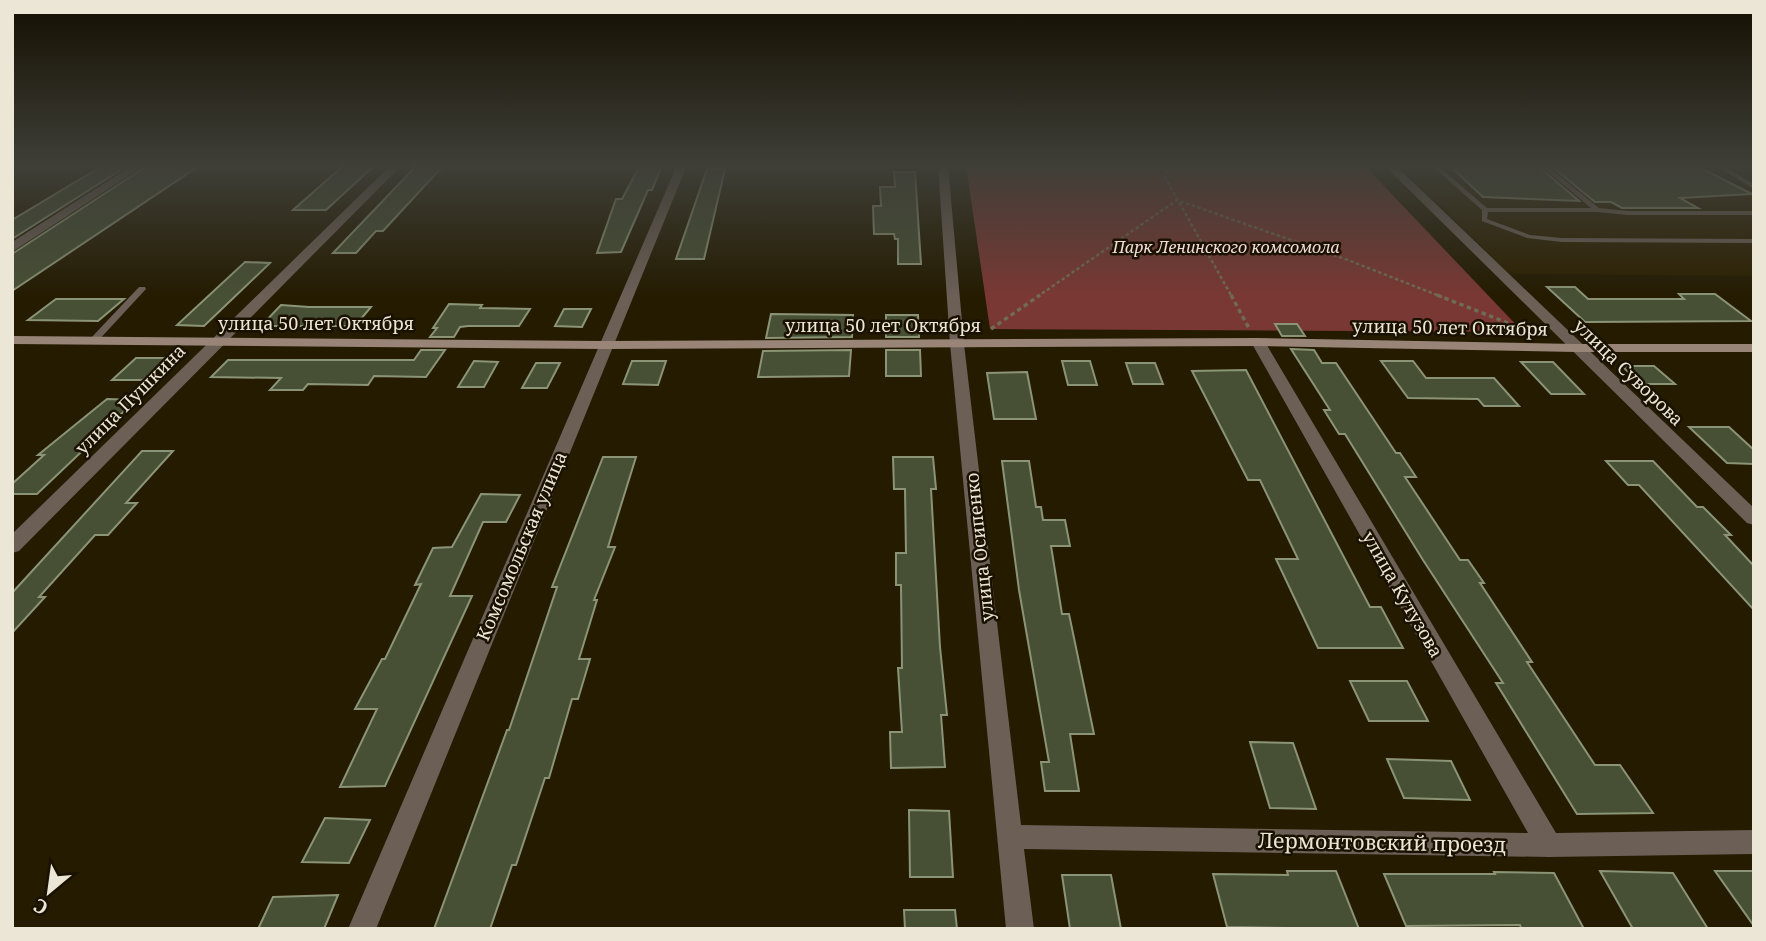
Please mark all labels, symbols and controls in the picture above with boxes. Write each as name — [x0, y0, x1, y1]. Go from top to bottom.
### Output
park label: Парк Ленинского комсомола — [1111, 236, 1340, 258]
street label: улица 50 лет Октября — [218, 311, 414, 335]
street label: улица 50 лет Октября — [785, 313, 981, 337]
street label: улица 50 лет Октября — [1352, 313, 1548, 341]
street label: улица Суворова — [1569, 313, 1689, 431]
street label: улица Пушкина — [70, 339, 190, 459]
street label: Комсомольская улица — [470, 448, 572, 644]
street label: улица Осипенко — [959, 472, 999, 622]
street label: улица Кутузова — [1357, 526, 1449, 662]
street label: Лермонтовский проезд — [1258, 826, 1506, 858]
north arrow — [14, 857, 84, 927]
text: С — [29, 892, 53, 921]

